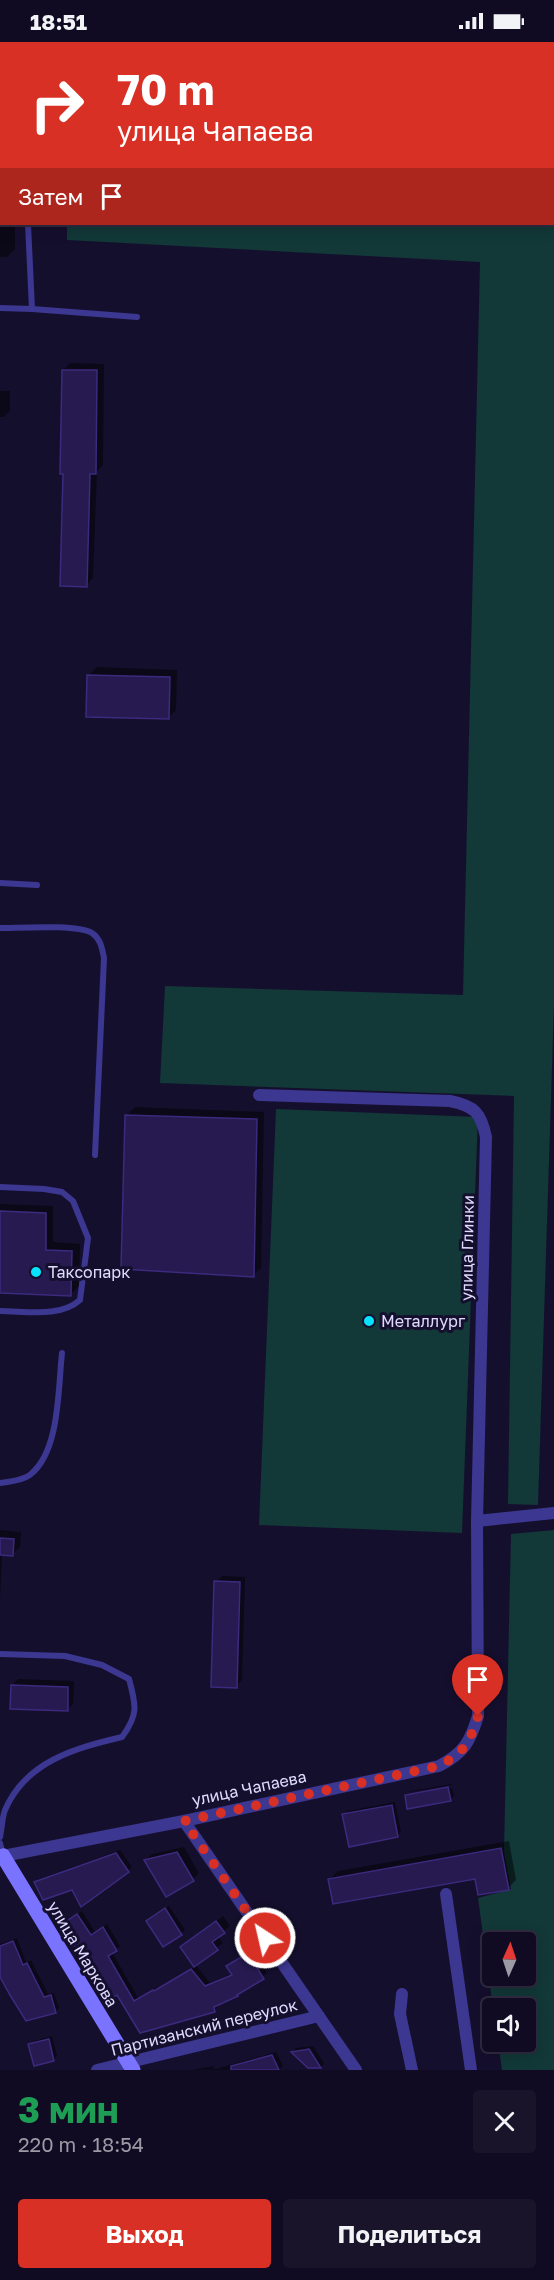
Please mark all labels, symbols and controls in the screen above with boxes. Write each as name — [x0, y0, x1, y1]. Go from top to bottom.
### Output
text: 18:51 — [30, 8, 87, 35]
text: 70 m — [117, 64, 214, 114]
icon: right — [18, 66, 96, 144]
text: улица Чапаева — [117, 115, 314, 147]
icon: arrive — [95, 180, 128, 213]
text: Затем — [18, 183, 83, 210]
street label: улица Глинки — [456, 1195, 478, 1301]
place label: Таксопарк — [48, 1262, 130, 1282]
marker: Таксопарк — [29, 1265, 43, 1279]
place label: Металлург — [381, 1311, 466, 1331]
marker: Металлург — [362, 1314, 376, 1328]
pin — [452, 1654, 503, 1716]
icon: arrive — [461, 1663, 494, 1696]
street label: улица Чапаева — [190, 1766, 308, 1810]
street label: улица Маркова — [44, 1897, 122, 2011]
position arrow — [233, 1906, 297, 1970]
north arrow — [482, 1932, 536, 1986]
map controls — [482, 1932, 536, 2052]
street label: Партизанский переулок — [109, 1994, 299, 2060]
button: sound — [482, 1998, 536, 2052]
text: 3 мин — [18, 2088, 119, 2131]
button: close — [473, 2090, 536, 2153]
text: 220 m · 18:54 — [18, 2132, 144, 2156]
button: Выход — [18, 2199, 271, 2268]
button: Поделиться — [283, 2199, 536, 2268]

